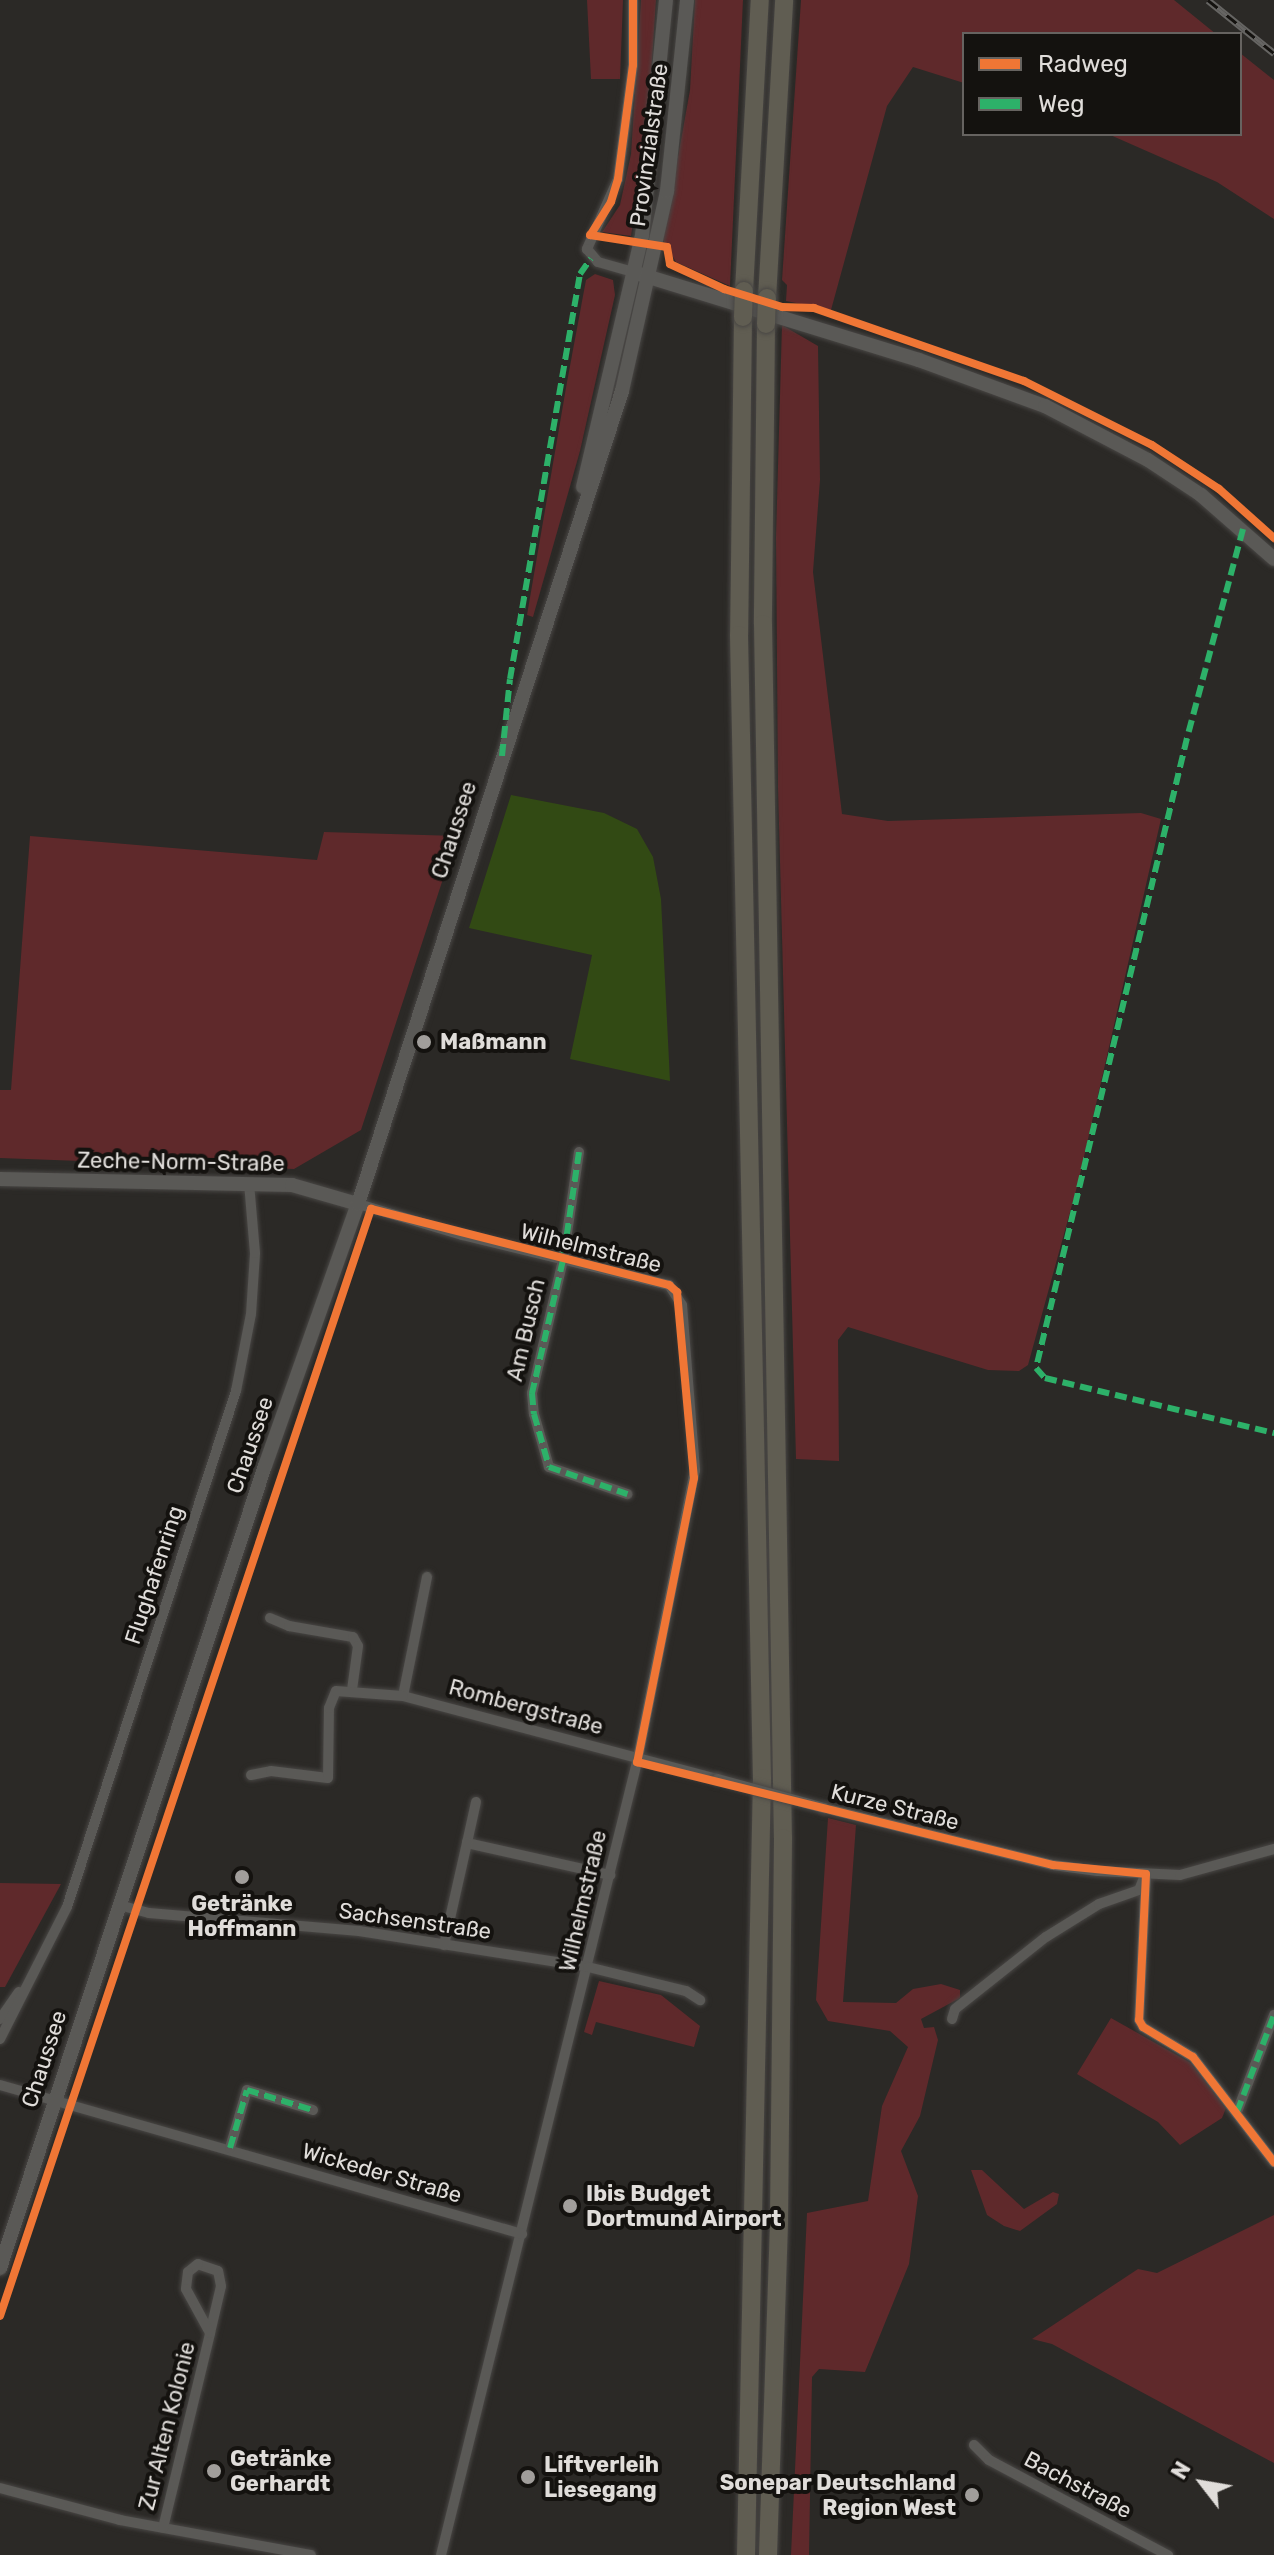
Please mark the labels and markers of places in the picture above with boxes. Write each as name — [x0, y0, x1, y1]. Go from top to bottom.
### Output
place label: Maßmann — [440, 1029, 547, 1055]
marker: Maßmann — [415, 1033, 433, 1051]
marker: Getränke Hoffmann — [233, 1868, 251, 1886]
place label: Getränke Hoffmann — [188, 1890, 296, 1942]
place label: Ibis Budget Dortmund Airport — [586, 2180, 782, 2232]
marker: Ibis Budget Dortmund Airport — [561, 2197, 579, 2215]
place label: Getränke Gerhardt — [230, 2445, 332, 2496]
place label: Liftverleih Liesegang — [544, 2451, 659, 2502]
marker: Getränke Gerhardt — [205, 2462, 223, 2480]
marker: Liftverleih Liesegang — [519, 2468, 537, 2486]
place label: Sonepar Deutschland Region West — [719, 2469, 956, 2520]
marker: Sonepar Deutschland Region West — [963, 2486, 981, 2504]

